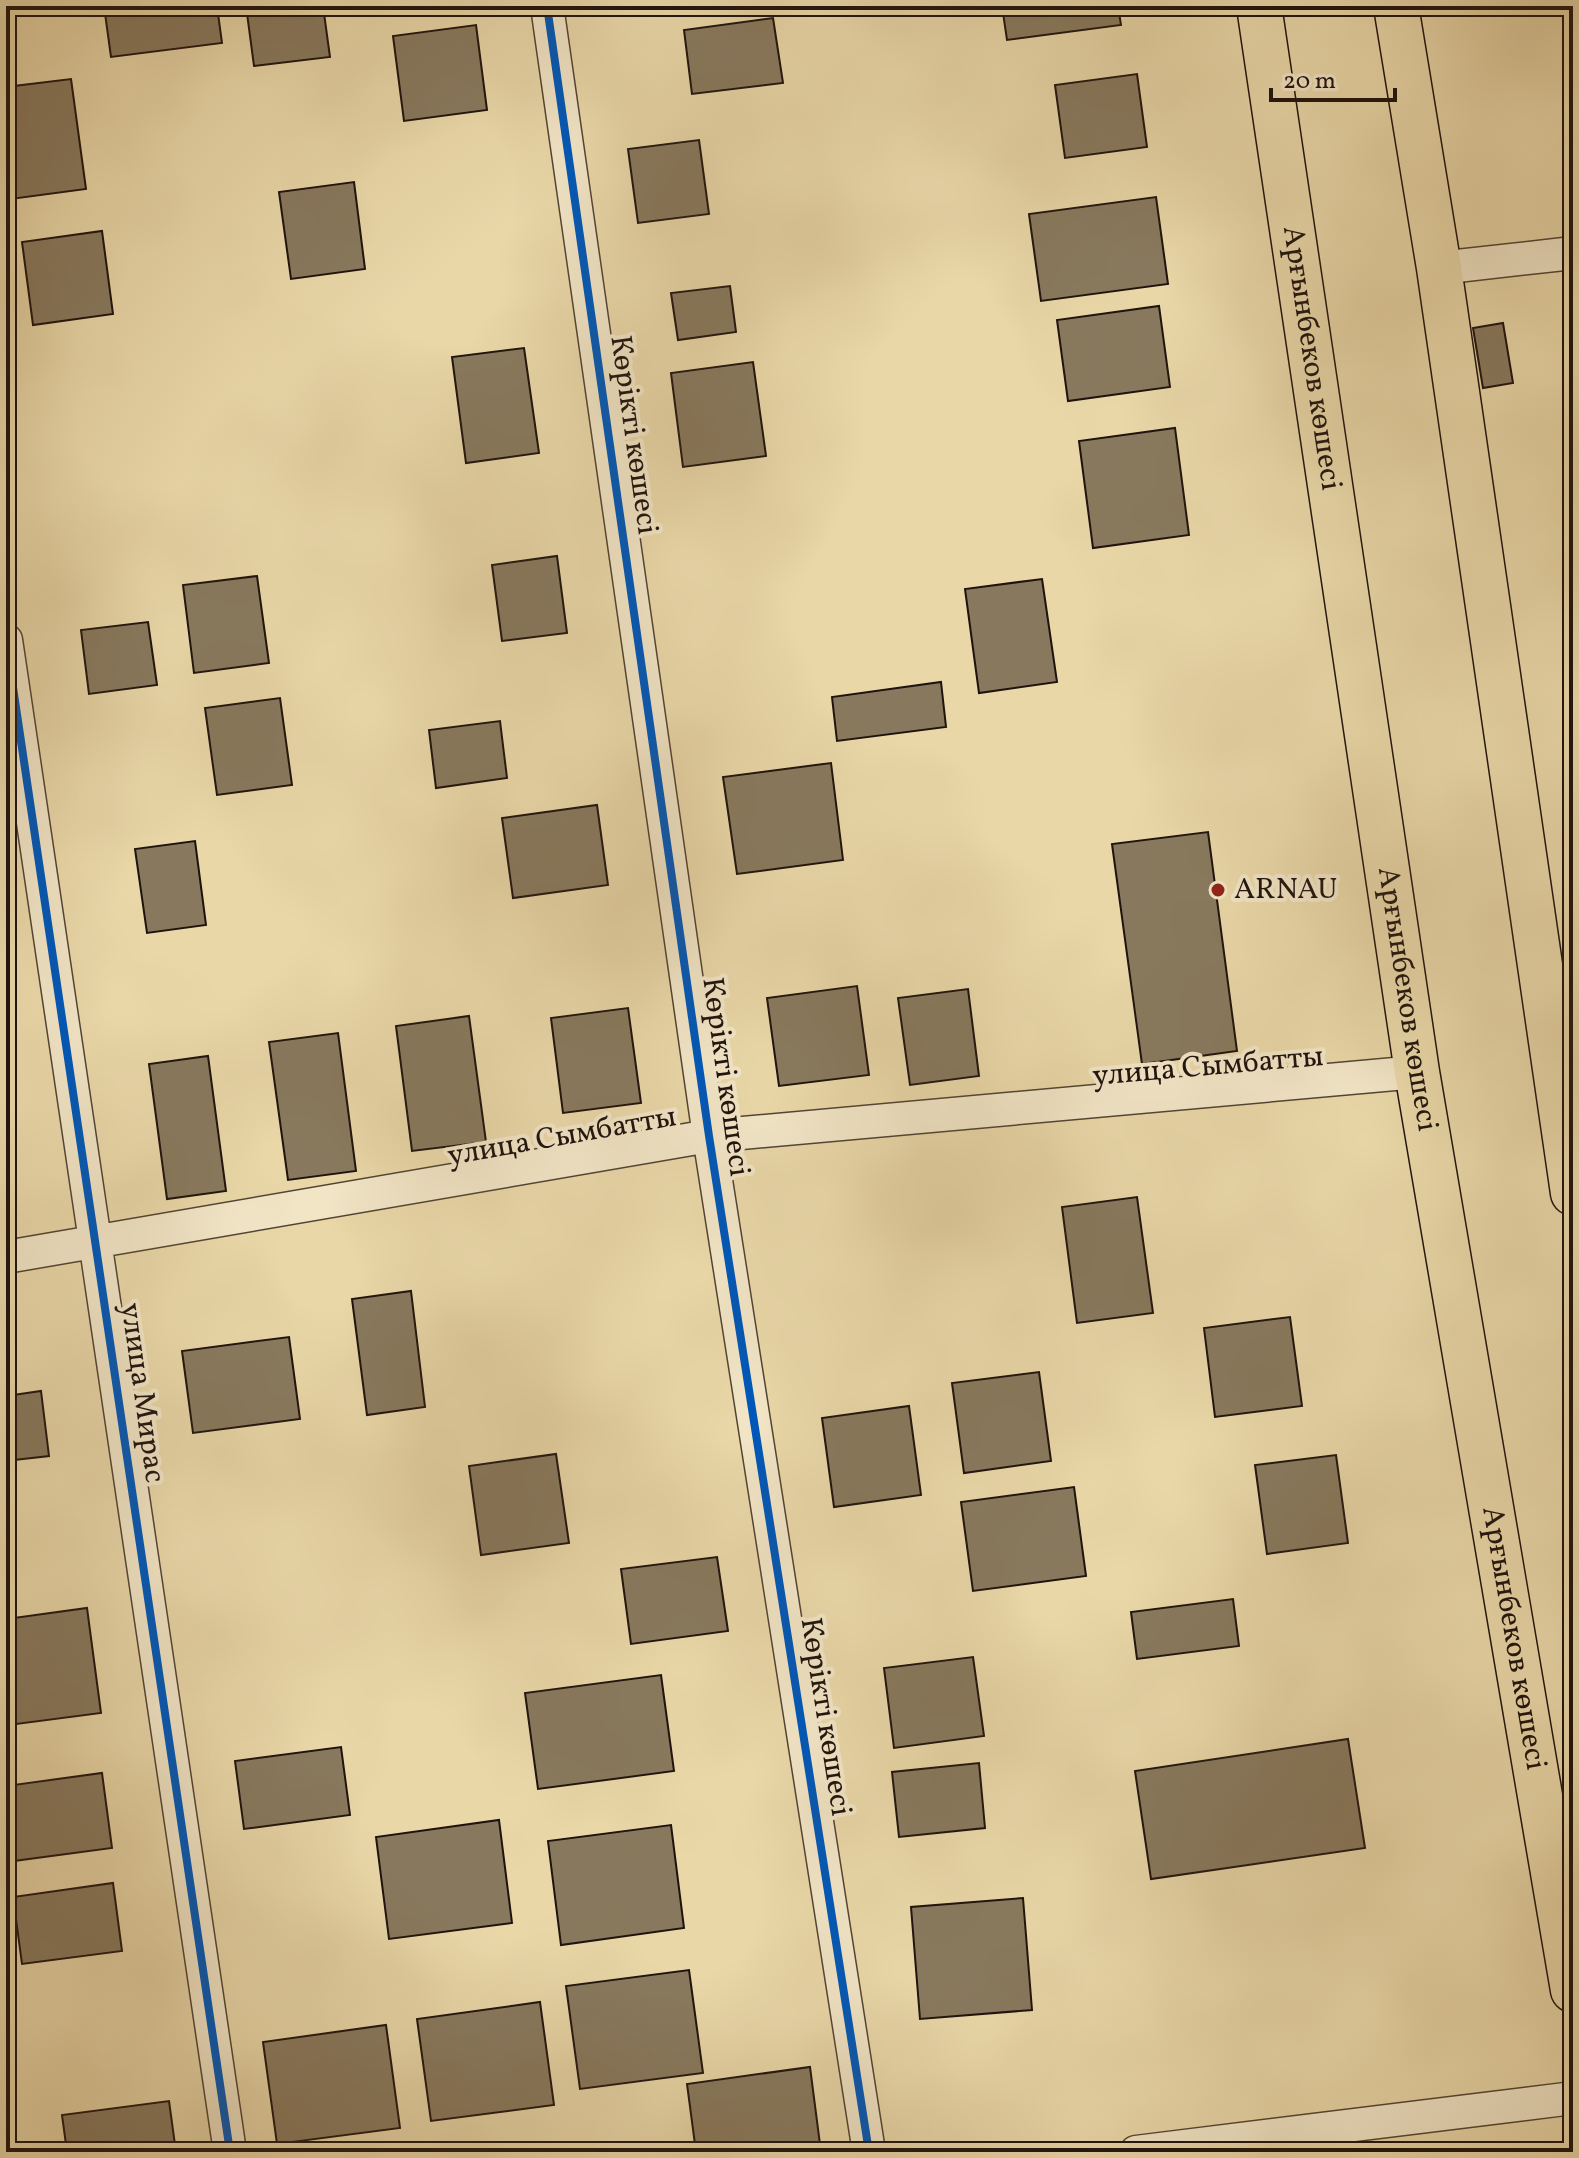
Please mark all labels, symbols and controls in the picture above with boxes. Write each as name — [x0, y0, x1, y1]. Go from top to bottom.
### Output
scale bar — [1271, 52, 1395, 102]
text: 20 m — [1283, 65, 1336, 99]
street label: Арғынбеков көшесі — [1271, 223, 1352, 493]
street label: Көрікті көшесі — [598, 333, 668, 537]
street label: Арғынбеков көшесі — [1366, 864, 1448, 1134]
place label: ARNAU — [1234, 869, 1337, 911]
marker: ARNAU — [1209, 881, 1227, 899]
street label: Көрікті көшесі — [690, 975, 760, 1179]
street label: улица Сымбатты — [1091, 1036, 1325, 1098]
street label: улица Сымбатты — [444, 1096, 680, 1178]
street label: улица Мирас — [109, 1300, 175, 1486]
street label: Арғынбеков көшесі — [1470, 1503, 1556, 1773]
street label: Көрікті көшесі — [789, 1615, 861, 1819]

